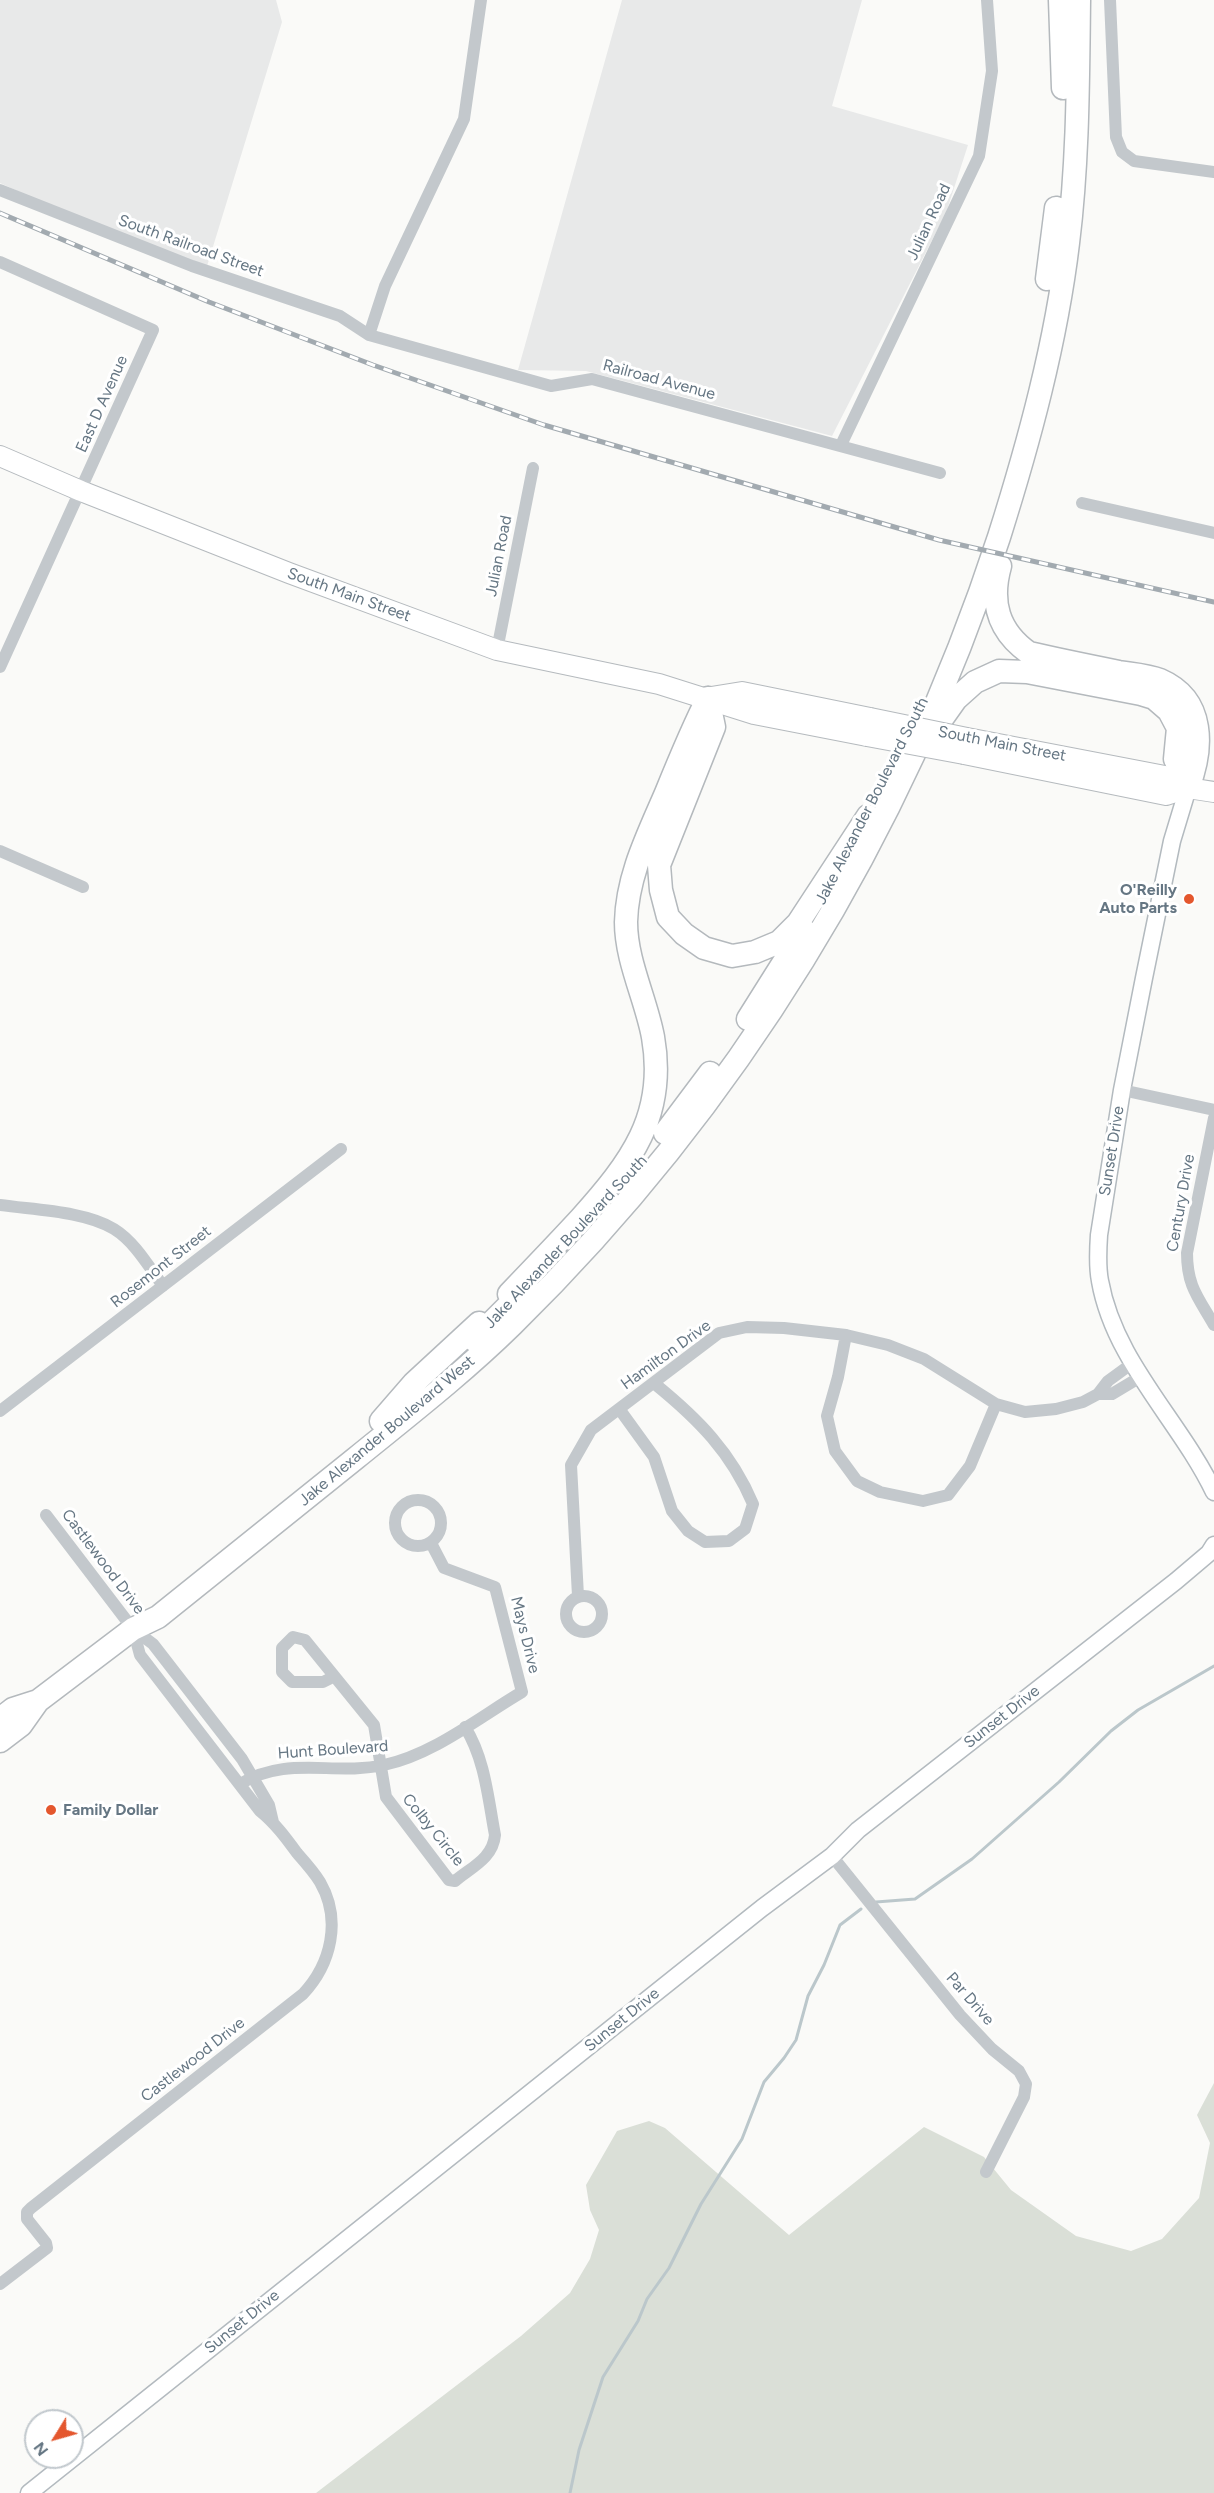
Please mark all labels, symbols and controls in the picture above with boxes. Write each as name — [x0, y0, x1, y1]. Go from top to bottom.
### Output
street label: Julian Road — [903, 181, 955, 263]
street label: South Railroad Street — [116, 211, 266, 281]
street label: East D Avenue — [72, 353, 132, 455]
street label: Railroad Avenue — [601, 356, 717, 404]
street label: Julian Road — [482, 514, 516, 598]
street label: South Main Street — [285, 564, 413, 626]
street label: Jake Alexander Boulevard South — [811, 694, 933, 908]
street label: South Main Street — [936, 722, 1068, 766]
place label: O'Reilly Auto Parts — [1099, 880, 1177, 918]
marker: O'Reilly Auto Parts — [1182, 892, 1196, 906]
street label: Sunset Drive — [1095, 1105, 1129, 1197]
street label: Jake Alexander Boulevard South — [481, 1151, 651, 1333]
street label: Century Drive — [1163, 1153, 1199, 1253]
street label: Rosemont Street — [107, 1222, 215, 1312]
street label: Hamilton Drive — [617, 1316, 715, 1394]
street label: Jake Alexander Boulevard West — [295, 1352, 479, 1510]
street label: Castlewood Drive — [57, 1506, 149, 1618]
street label: Mays Drive — [506, 1595, 544, 1675]
street label: Sunset Drive — [960, 1681, 1044, 1753]
street label: Hunt Boulevard — [277, 1737, 389, 1763]
street label: Colby Circle — [398, 1790, 468, 1870]
place label: Family Dollar — [63, 1800, 158, 1820]
marker: Family Dollar — [44, 1803, 58, 1817]
street label: Par Drive — [942, 1969, 998, 2029]
street label: Sunset Drive — [581, 1984, 663, 2056]
street label: Castlewood Drive — [137, 2013, 249, 2107]
street label: Sunset Drive — [201, 2286, 283, 2358]
north arrow — [24, 2409, 84, 2469]
text: N — [30, 2438, 52, 2460]

